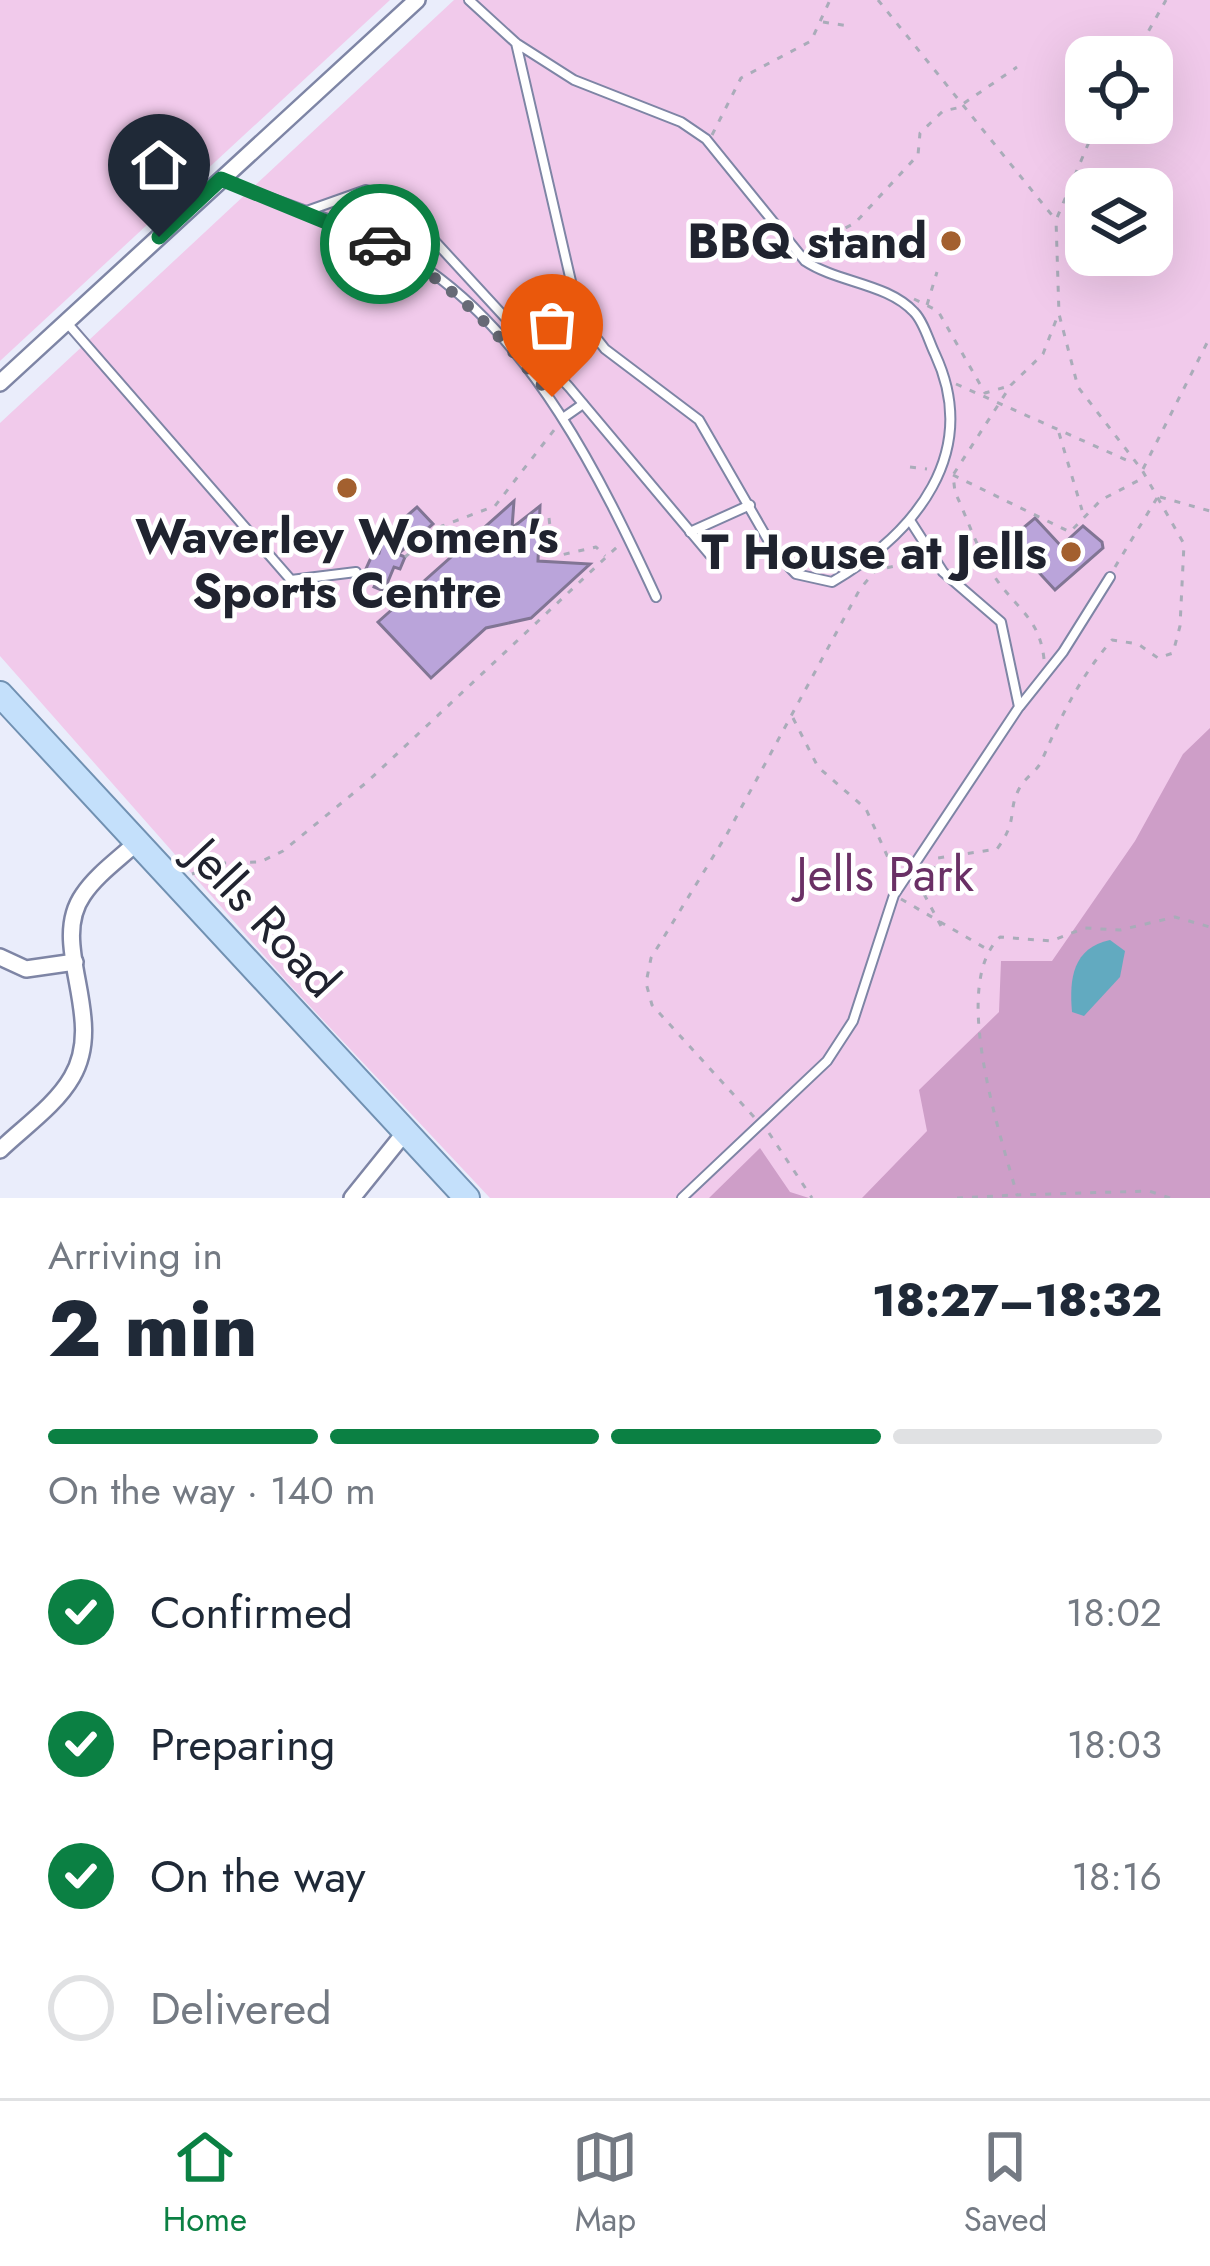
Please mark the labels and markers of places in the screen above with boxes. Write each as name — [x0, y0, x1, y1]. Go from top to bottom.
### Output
pin — [108, 114, 210, 237]
place label: BBQ stand — [687, 207, 927, 276]
marker: BBQ stand — [938, 228, 964, 254]
pin — [501, 274, 603, 397]
marker: Waverley Women's Sports Centre — [334, 475, 360, 501]
place label: Waverley Women's Sports Centre — [135, 502, 559, 626]
place label: T House at Jells — [702, 518, 1047, 587]
marker: T House at Jells — [1058, 539, 1084, 565]

